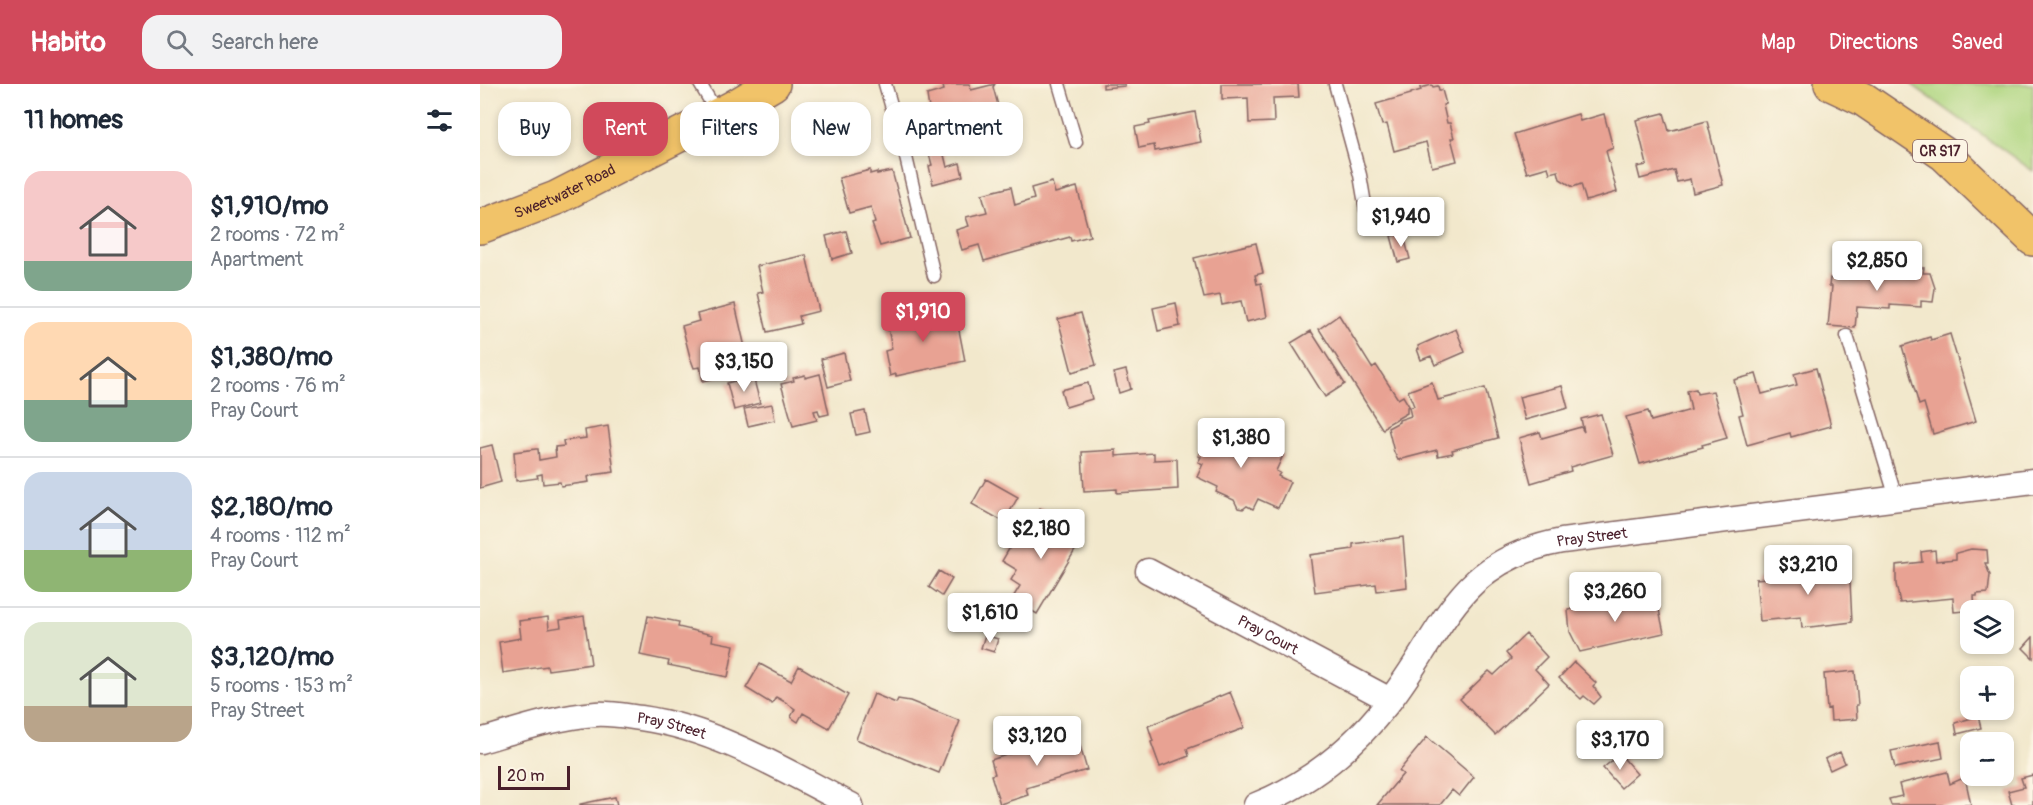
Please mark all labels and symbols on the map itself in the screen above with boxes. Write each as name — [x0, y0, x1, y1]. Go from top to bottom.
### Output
road number: CR S17 — [1913, 140, 1967, 162]
street label: Sweetwater Road — [511, 160, 619, 223]
pin: $1,940 — [1352, 197, 1450, 248]
pin: $2,850 — [1828, 241, 1926, 292]
pin: $1,910 — [874, 292, 972, 343]
pin: $3,150 — [695, 342, 793, 393]
pin: $1,380 — [1192, 418, 1290, 469]
pin: $2,180 — [992, 509, 1090, 560]
street label: Pray Street — [1555, 523, 1629, 551]
pin: $3,210 — [1759, 545, 1857, 596]
pin: $3,260 — [1566, 572, 1664, 623]
pin: $1,610 — [941, 593, 1039, 644]
street label: Pray Court — [1234, 611, 1303, 659]
street label: Pray Street — [636, 708, 710, 744]
pin: $3,120 — [988, 716, 1086, 767]
pin: $3,170 — [1571, 720, 1669, 771]
scale bar — [498, 763, 570, 790]

